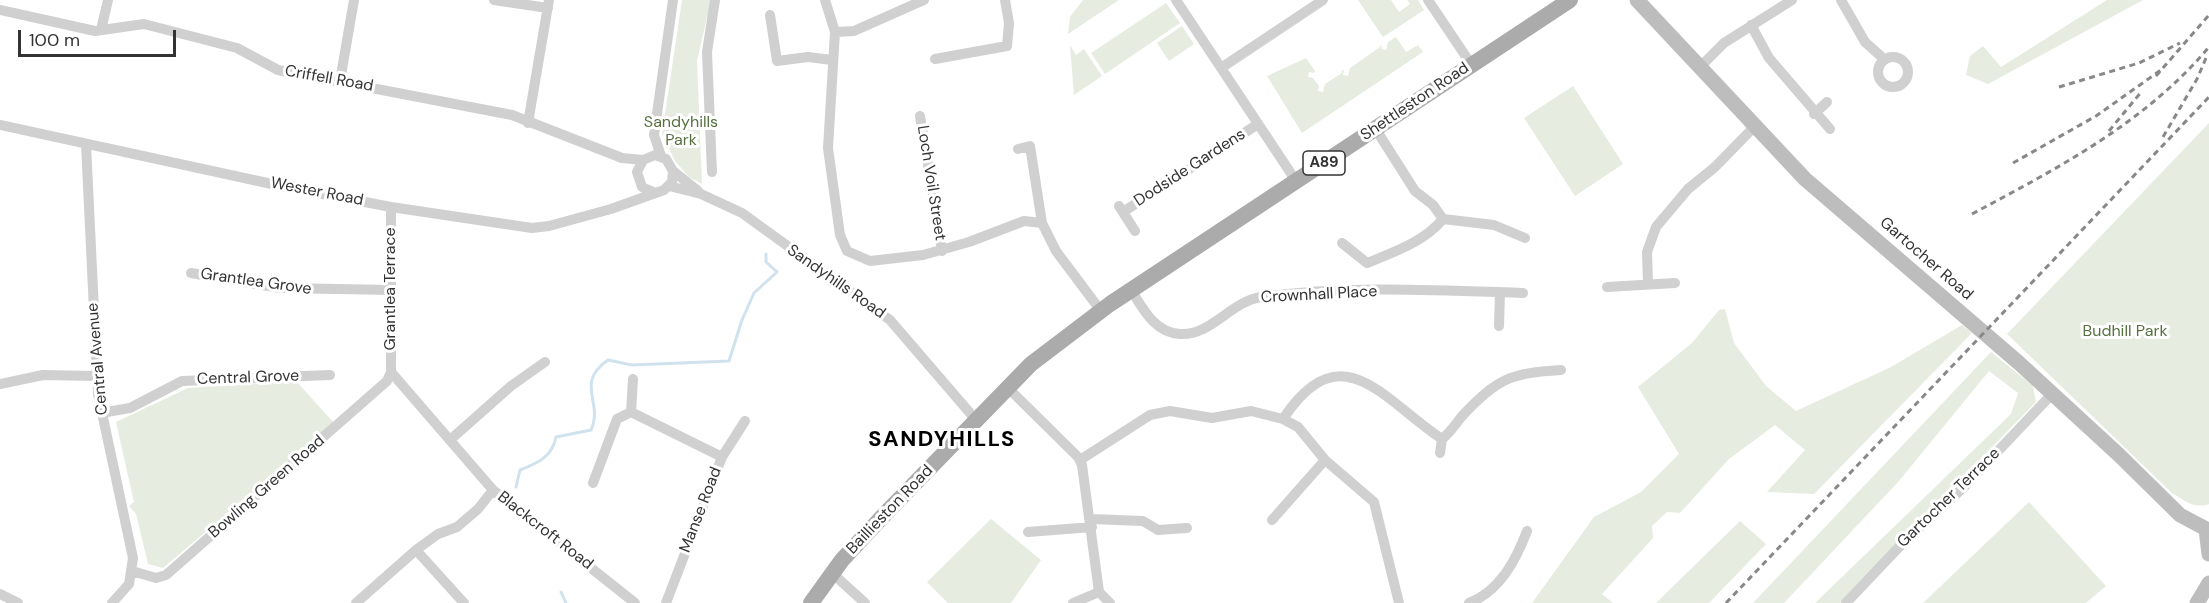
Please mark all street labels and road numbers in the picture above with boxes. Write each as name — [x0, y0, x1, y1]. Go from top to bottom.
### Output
street label: Shettleston Road — [1357, 59, 1473, 145]
street label: Criffell Road — [283, 62, 375, 96]
street label: Loch Voil Street — [912, 124, 950, 242]
street label: Dodside Gardens — [1131, 125, 1249, 211]
road number: A89 — [1303, 151, 1345, 175]
street label: Wester Road — [269, 174, 365, 210]
street label: Gartocher Road — [1875, 213, 1977, 305]
street label: Grantlea Terrace — [381, 227, 401, 351]
street label: Sandyhills Road — [783, 241, 889, 323]
street label: Grantlea Grove — [199, 265, 313, 299]
street label: Crownhall Place — [1260, 282, 1378, 308]
street label: Central Avenue — [84, 302, 112, 416]
street label: Central Grove — [196, 367, 300, 389]
street label: Bowling Green Road — [205, 431, 329, 543]
street label: Gartocher Terrace — [1894, 444, 2004, 552]
street label: Baillieston Road — [843, 462, 937, 558]
street label: Manse Road — [676, 465, 726, 555]
street label: Blackcroft Road — [493, 488, 597, 574]

